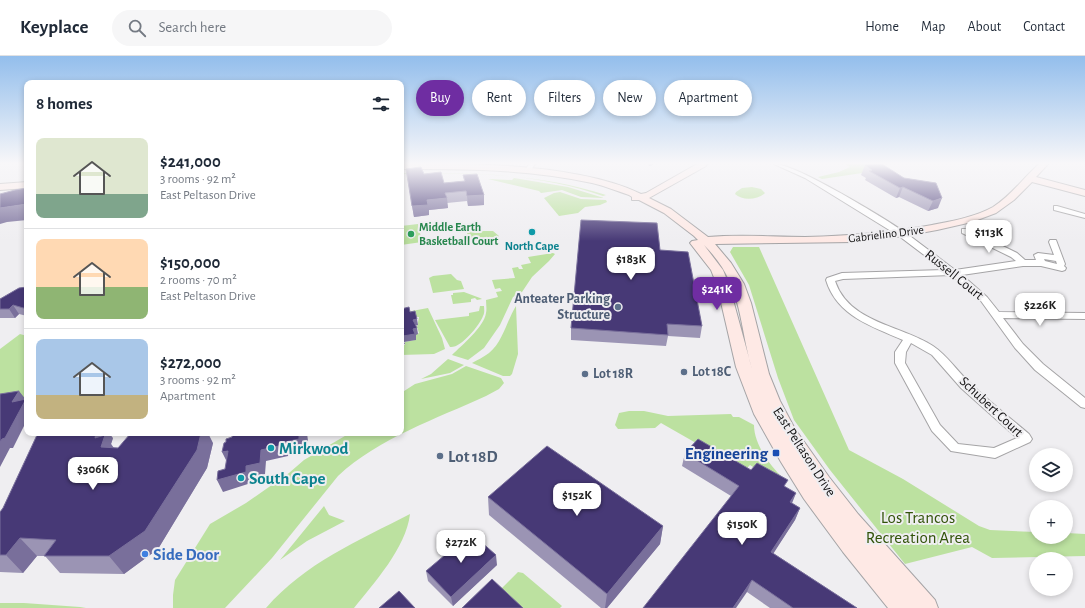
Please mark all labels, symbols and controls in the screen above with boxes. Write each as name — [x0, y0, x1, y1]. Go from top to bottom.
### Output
search box — [112, 10, 392, 46]
icon: search — [126, 17, 148, 39]
text: Keyplace — [20, 18, 88, 37]
text: Search here — [158, 20, 226, 35]
text: Home — [865, 20, 899, 34]
text: Map — [921, 20, 945, 34]
text: About — [967, 20, 1001, 34]
text: Contact — [1023, 20, 1065, 34]
chip: Buy — [416, 80, 464, 116]
chip: Rent — [472, 80, 526, 116]
chip: Filters — [534, 80, 595, 116]
chip: New — [603, 80, 656, 116]
chip: Apartment — [664, 80, 752, 116]
icon: filters — [370, 93, 392, 115]
text: 8 homes — [36, 95, 93, 112]
text: $241,000 — [160, 153, 221, 170]
icon: home — [68, 154, 116, 202]
text: 3 rooms · 92 m² — [160, 173, 236, 186]
text: East Peltason Drive — [160, 189, 256, 202]
pin: $113K — [961, 220, 1017, 254]
place label: Middle Earth Basketball Court — [419, 221, 498, 247]
street label: Gabrielino Drive — [848, 223, 924, 245]
text: $113K — [975, 226, 1003, 239]
marker: North Cape — [527, 227, 537, 237]
marker: Middle Earth Basketball Court — [406, 229, 416, 239]
place label: North Cape — [505, 240, 559, 252]
pin: $183K — [603, 247, 659, 281]
street label: Russell Court — [922, 247, 986, 303]
text: $183K — [616, 253, 646, 266]
text: $150,000 — [160, 254, 220, 271]
icon: home — [68, 255, 116, 303]
text: 2 rooms · 70 m² — [160, 274, 237, 287]
pin: $241K — [689, 277, 745, 311]
text: $241K — [702, 283, 732, 296]
text: East Peltason Drive — [160, 290, 256, 303]
place label: Anteater Parking Structure — [514, 292, 611, 322]
pin: $226K — [1012, 293, 1068, 327]
text: $226K — [1024, 299, 1056, 312]
marker: Anteater Parking Structure — [613, 302, 623, 312]
text: $272,000 — [160, 354, 221, 371]
icon: home — [68, 355, 116, 403]
place label: Lot 18C — [692, 365, 732, 379]
place label: Lot 18R — [593, 367, 633, 381]
marker: Lot 18C — [679, 367, 689, 377]
marker: Lot 18R — [580, 369, 590, 379]
text: 3 rooms · 92 m² — [160, 374, 236, 387]
street label: Schubert Court — [957, 374, 1026, 440]
text: Apartment — [160, 390, 215, 403]
street label: East Peltason Drive — [770, 405, 838, 499]
place label: Mirkwood — [279, 440, 349, 457]
marker: Mirkwood — [266, 443, 276, 453]
place label: Engineering — [685, 445, 768, 462]
place label: Lot 18D — [448, 448, 498, 465]
marker: Engineering — [771, 448, 781, 458]
map controls — [1029, 448, 1073, 596]
button: layers — [1029, 448, 1073, 492]
marker: Lot 18D — [435, 451, 445, 461]
pin: $306K — [65, 457, 121, 491]
text: $306K — [77, 463, 109, 476]
place label: South Cape — [249, 470, 326, 487]
marker: South Cape — [236, 473, 246, 483]
pin: $152K — [549, 483, 605, 517]
text: $152K — [562, 489, 592, 502]
button: + — [1029, 500, 1073, 544]
park label: Los Trancos Recreation Area — [866, 509, 970, 546]
pin: $150K — [714, 512, 770, 546]
text: $150K — [727, 518, 757, 531]
pin: $272K — [433, 530, 489, 564]
text: $272K — [445, 536, 477, 549]
place label: Side Door — [153, 546, 219, 563]
marker: Side Door — [140, 549, 150, 559]
button: − — [1029, 552, 1073, 596]

